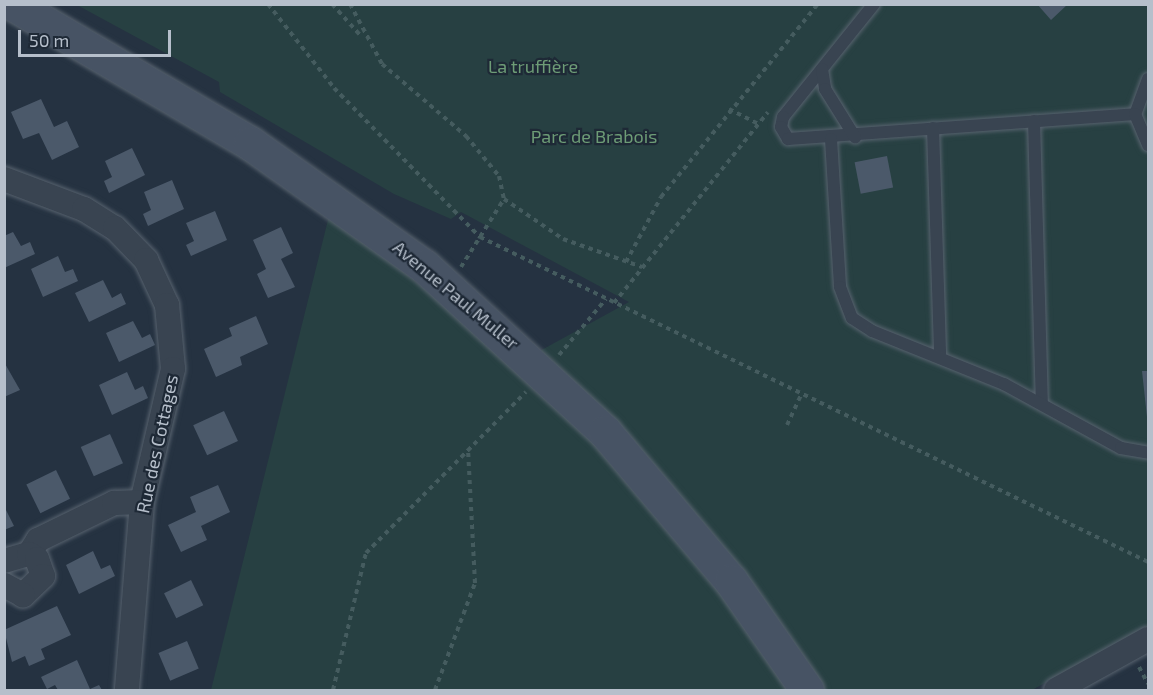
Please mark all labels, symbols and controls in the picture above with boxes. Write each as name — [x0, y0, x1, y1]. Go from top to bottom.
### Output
scale bar — [21, 18, 174, 56]
text: 50 m — [29, 29, 69, 51]
park label: La truffière — [488, 55, 578, 77]
park label: Parc de Brabois — [531, 125, 657, 147]
street label: Avenue Paul Muller — [389, 236, 523, 354]
street label: Rue des Cottages — [132, 373, 182, 515]

